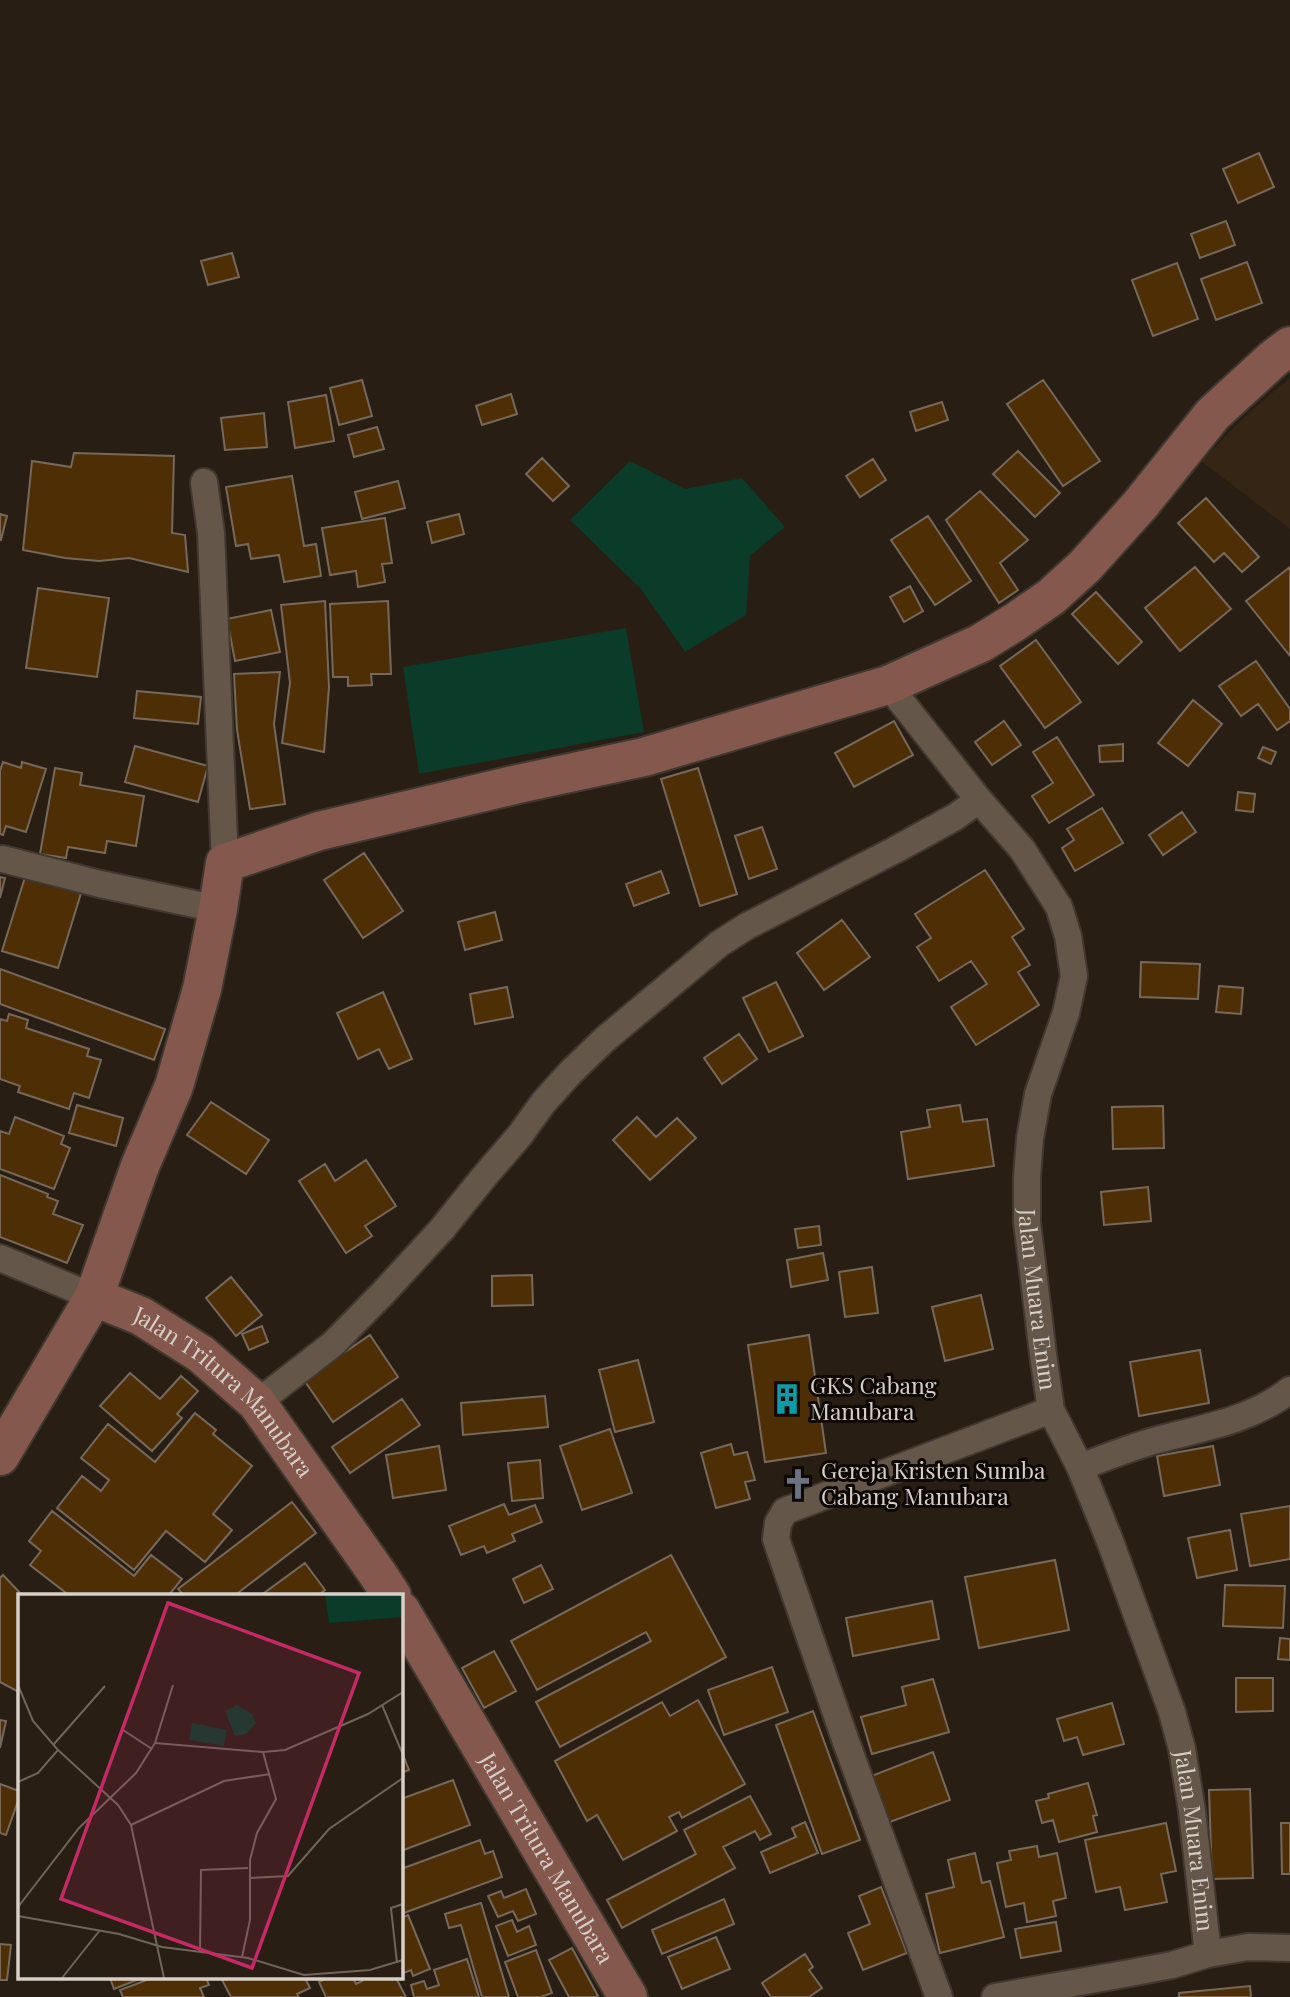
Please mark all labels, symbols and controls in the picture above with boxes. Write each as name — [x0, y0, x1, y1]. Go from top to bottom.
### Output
street label: Jalan Muara Enim — [1013, 1208, 1065, 1393]
street label: Jalan Tritura Manubara — [129, 1297, 322, 1483]
place label: GKS Cabang Manubara — [810, 1369, 937, 1426]
building icon: GKS Cabang Manubara — [770, 1382, 804, 1416]
place label: Gereja Kristen Sumba Cabang Manubara — [821, 1454, 1046, 1511]
church icon: Gereja Kristen Sumba Cabang Manubara — [781, 1467, 815, 1501]
inset map — [18, 1594, 402, 1980]
street label: Jalan Tritura Manubara — [473, 1745, 622, 1969]
street label: Jalan Muara Enim — [1168, 1747, 1222, 1934]

